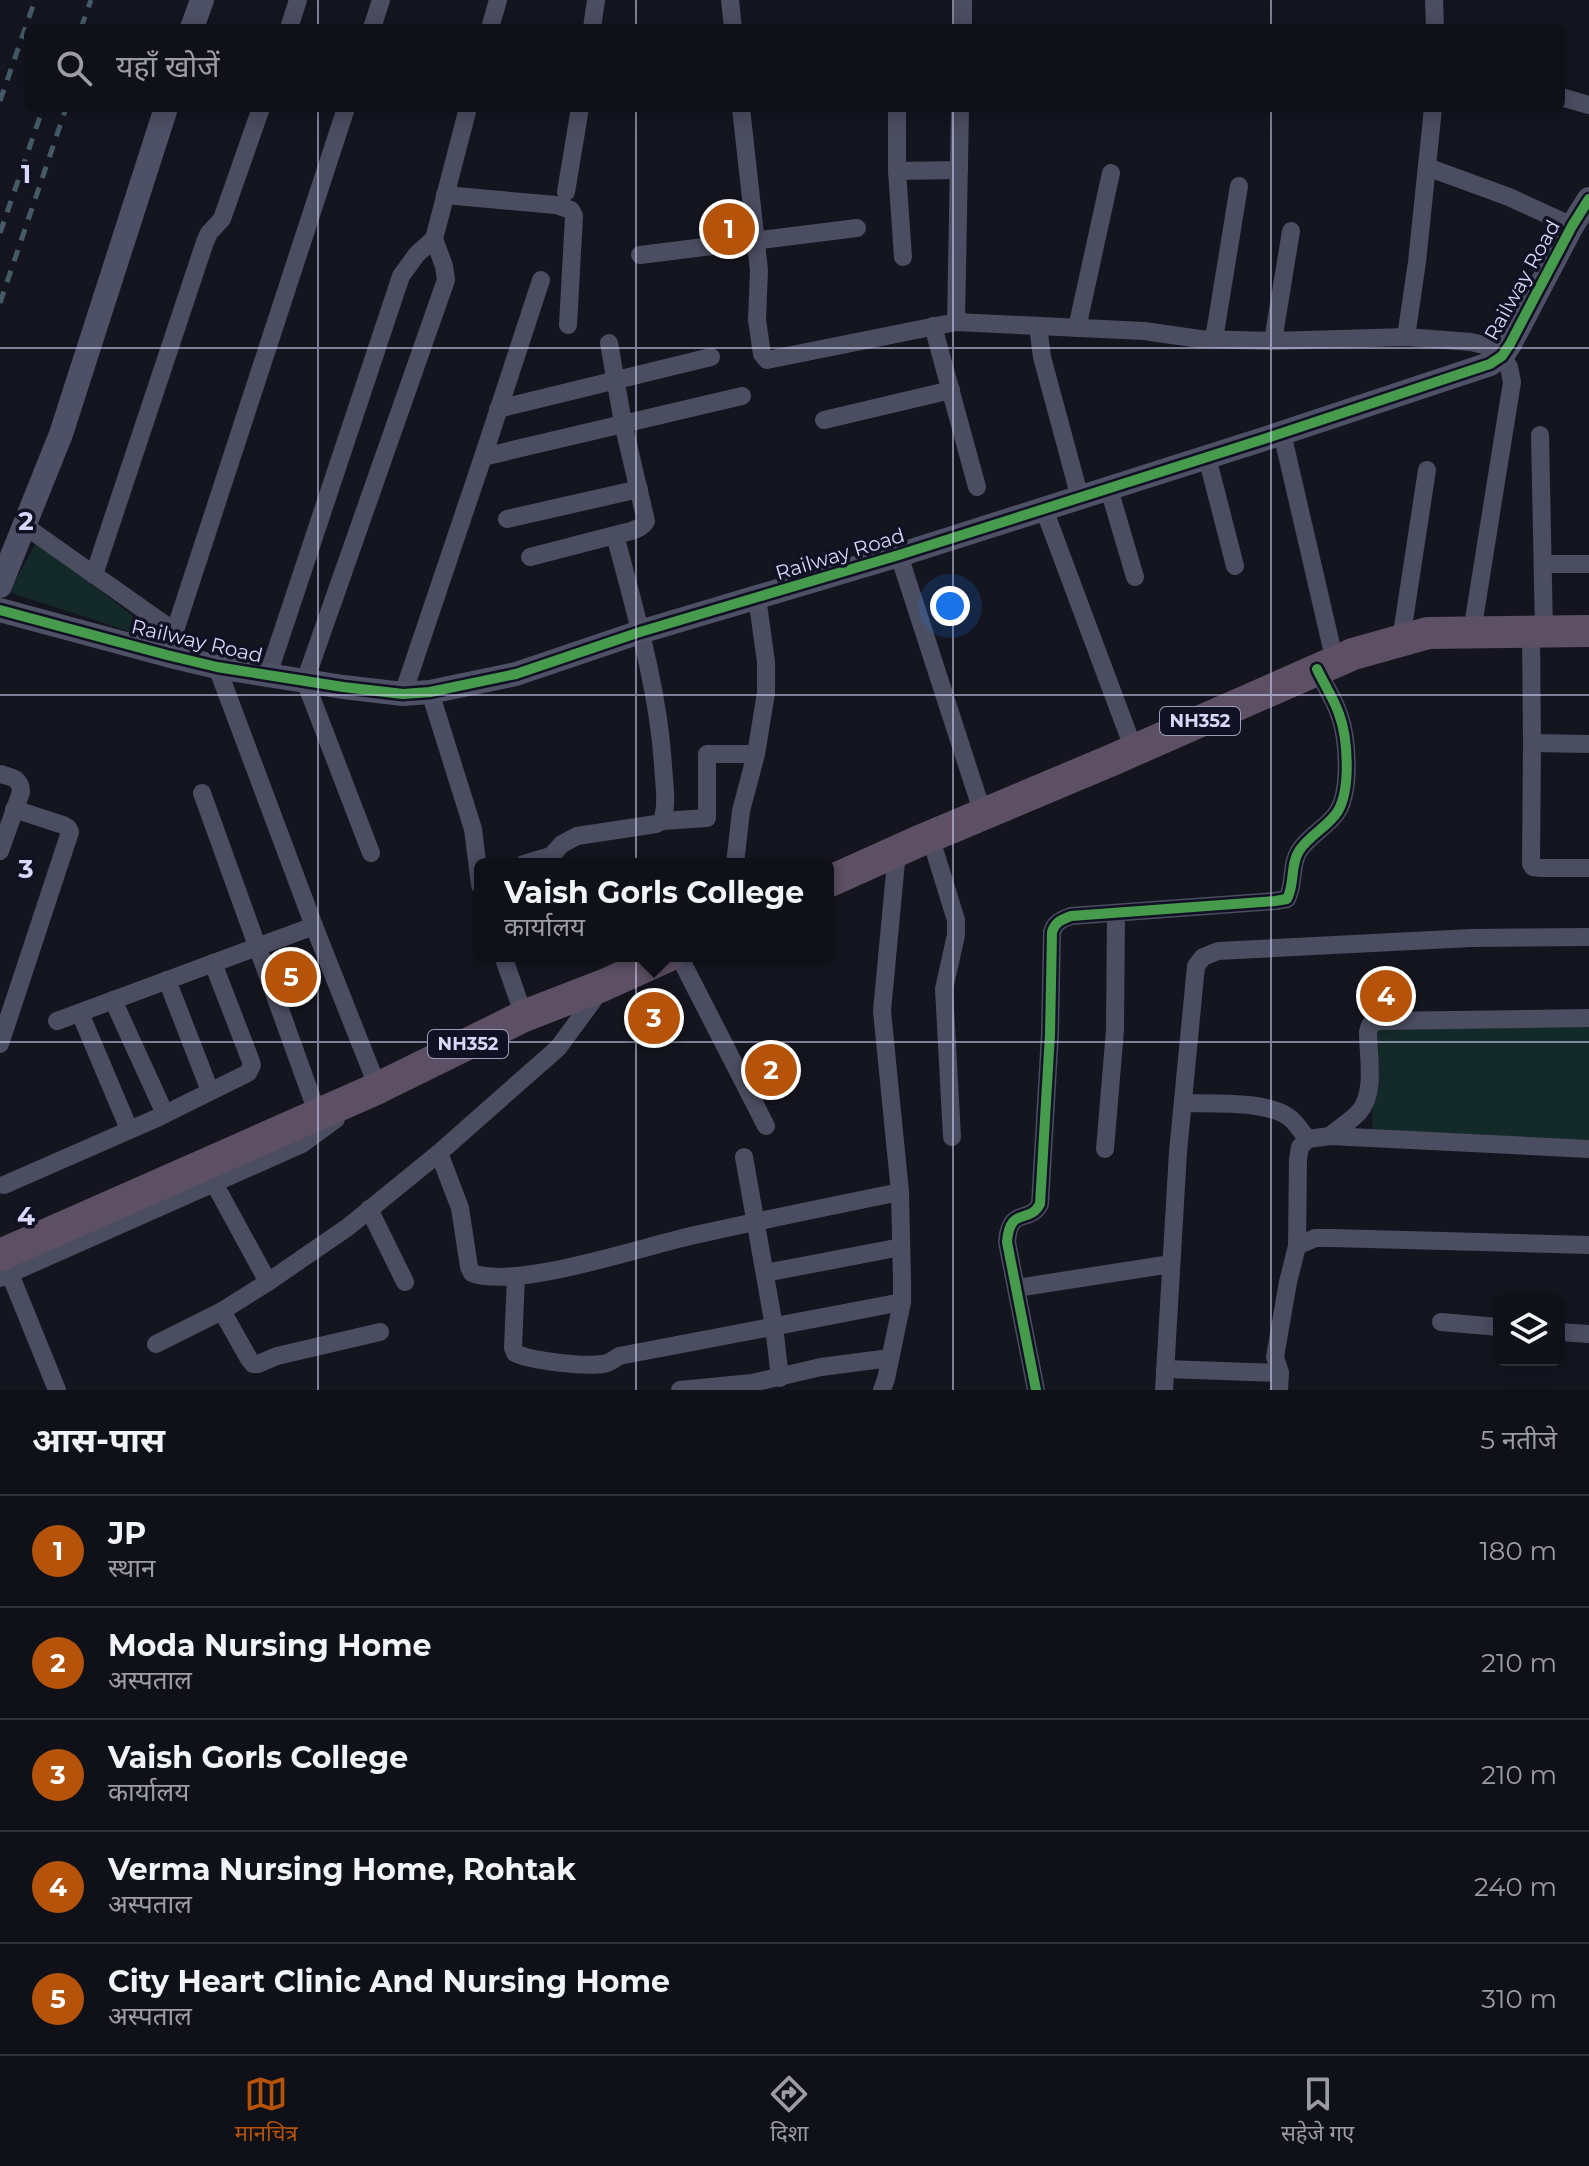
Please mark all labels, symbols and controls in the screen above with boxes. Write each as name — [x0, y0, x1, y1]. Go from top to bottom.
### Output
search box — [24, 24, 1565, 112]
icon: search — [52, 46, 96, 90]
text: यहाँ खोजें — [116, 48, 220, 85]
text: 1 — [21, 158, 31, 190]
pin: 1 — [703, 199, 755, 259]
street label: Railway Road — [1479, 216, 1565, 344]
text: 2 — [18, 505, 34, 537]
street label: Railway Road — [772, 523, 908, 585]
your location — [930, 586, 970, 626]
street label: Railway Road — [129, 614, 265, 668]
road number: NH352 — [1160, 707, 1240, 735]
text: 3 — [17, 853, 34, 885]
popup — [474, 858, 834, 962]
text: Vaish Gorls College — [504, 874, 804, 911]
text: कार्यालय — [504, 911, 585, 943]
pin: 5 — [265, 947, 317, 1007]
pin: 4 — [1360, 966, 1412, 1026]
pin: 3 — [628, 988, 680, 1048]
road number: NH352 — [428, 1030, 508, 1058]
pin: 2 — [745, 1040, 797, 1100]
text: 4 — [17, 1200, 35, 1232]
map controls — [1493, 1294, 1565, 1366]
button: layers — [1493, 1294, 1565, 1366]
text: आस-पास — [32, 1419, 165, 1461]
text: 5 नतीजे — [1480, 1424, 1557, 1456]
text: JP — [108, 1515, 146, 1552]
text: 1 — [53, 1535, 63, 1567]
text: 180 m — [1479, 1535, 1557, 1567]
text: स्थान — [108, 1552, 155, 1584]
text: Moda Nursing Home — [108, 1627, 432, 1664]
text: 2 — [50, 1647, 66, 1679]
text: 210 m — [1481, 1647, 1557, 1679]
text: अस्पताल — [108, 1664, 192, 1696]
text: Vaish Gorls College — [108, 1739, 408, 1776]
text: 3 — [50, 1759, 66, 1791]
text: 210 m — [1481, 1759, 1557, 1791]
text: कार्यालय — [108, 1776, 189, 1808]
text: Verma Nursing Home, Rohtak — [108, 1851, 576, 1888]
text: 4 — [49, 1871, 67, 1903]
text: 240 m — [1474, 1871, 1557, 1903]
text: अस्पताल — [108, 1888, 192, 1920]
text: City Heart Clinic And Nursing Home — [108, 1963, 670, 2000]
text: 5 — [50, 1983, 66, 2015]
text: 310 m — [1481, 1983, 1557, 2015]
text: अस्पताल — [108, 2000, 192, 2032]
tab: मानचित्र — [235, 2072, 298, 2150]
tab: दिशा — [767, 2072, 811, 2150]
tab: सहेजे गए — [1281, 2072, 1354, 2150]

